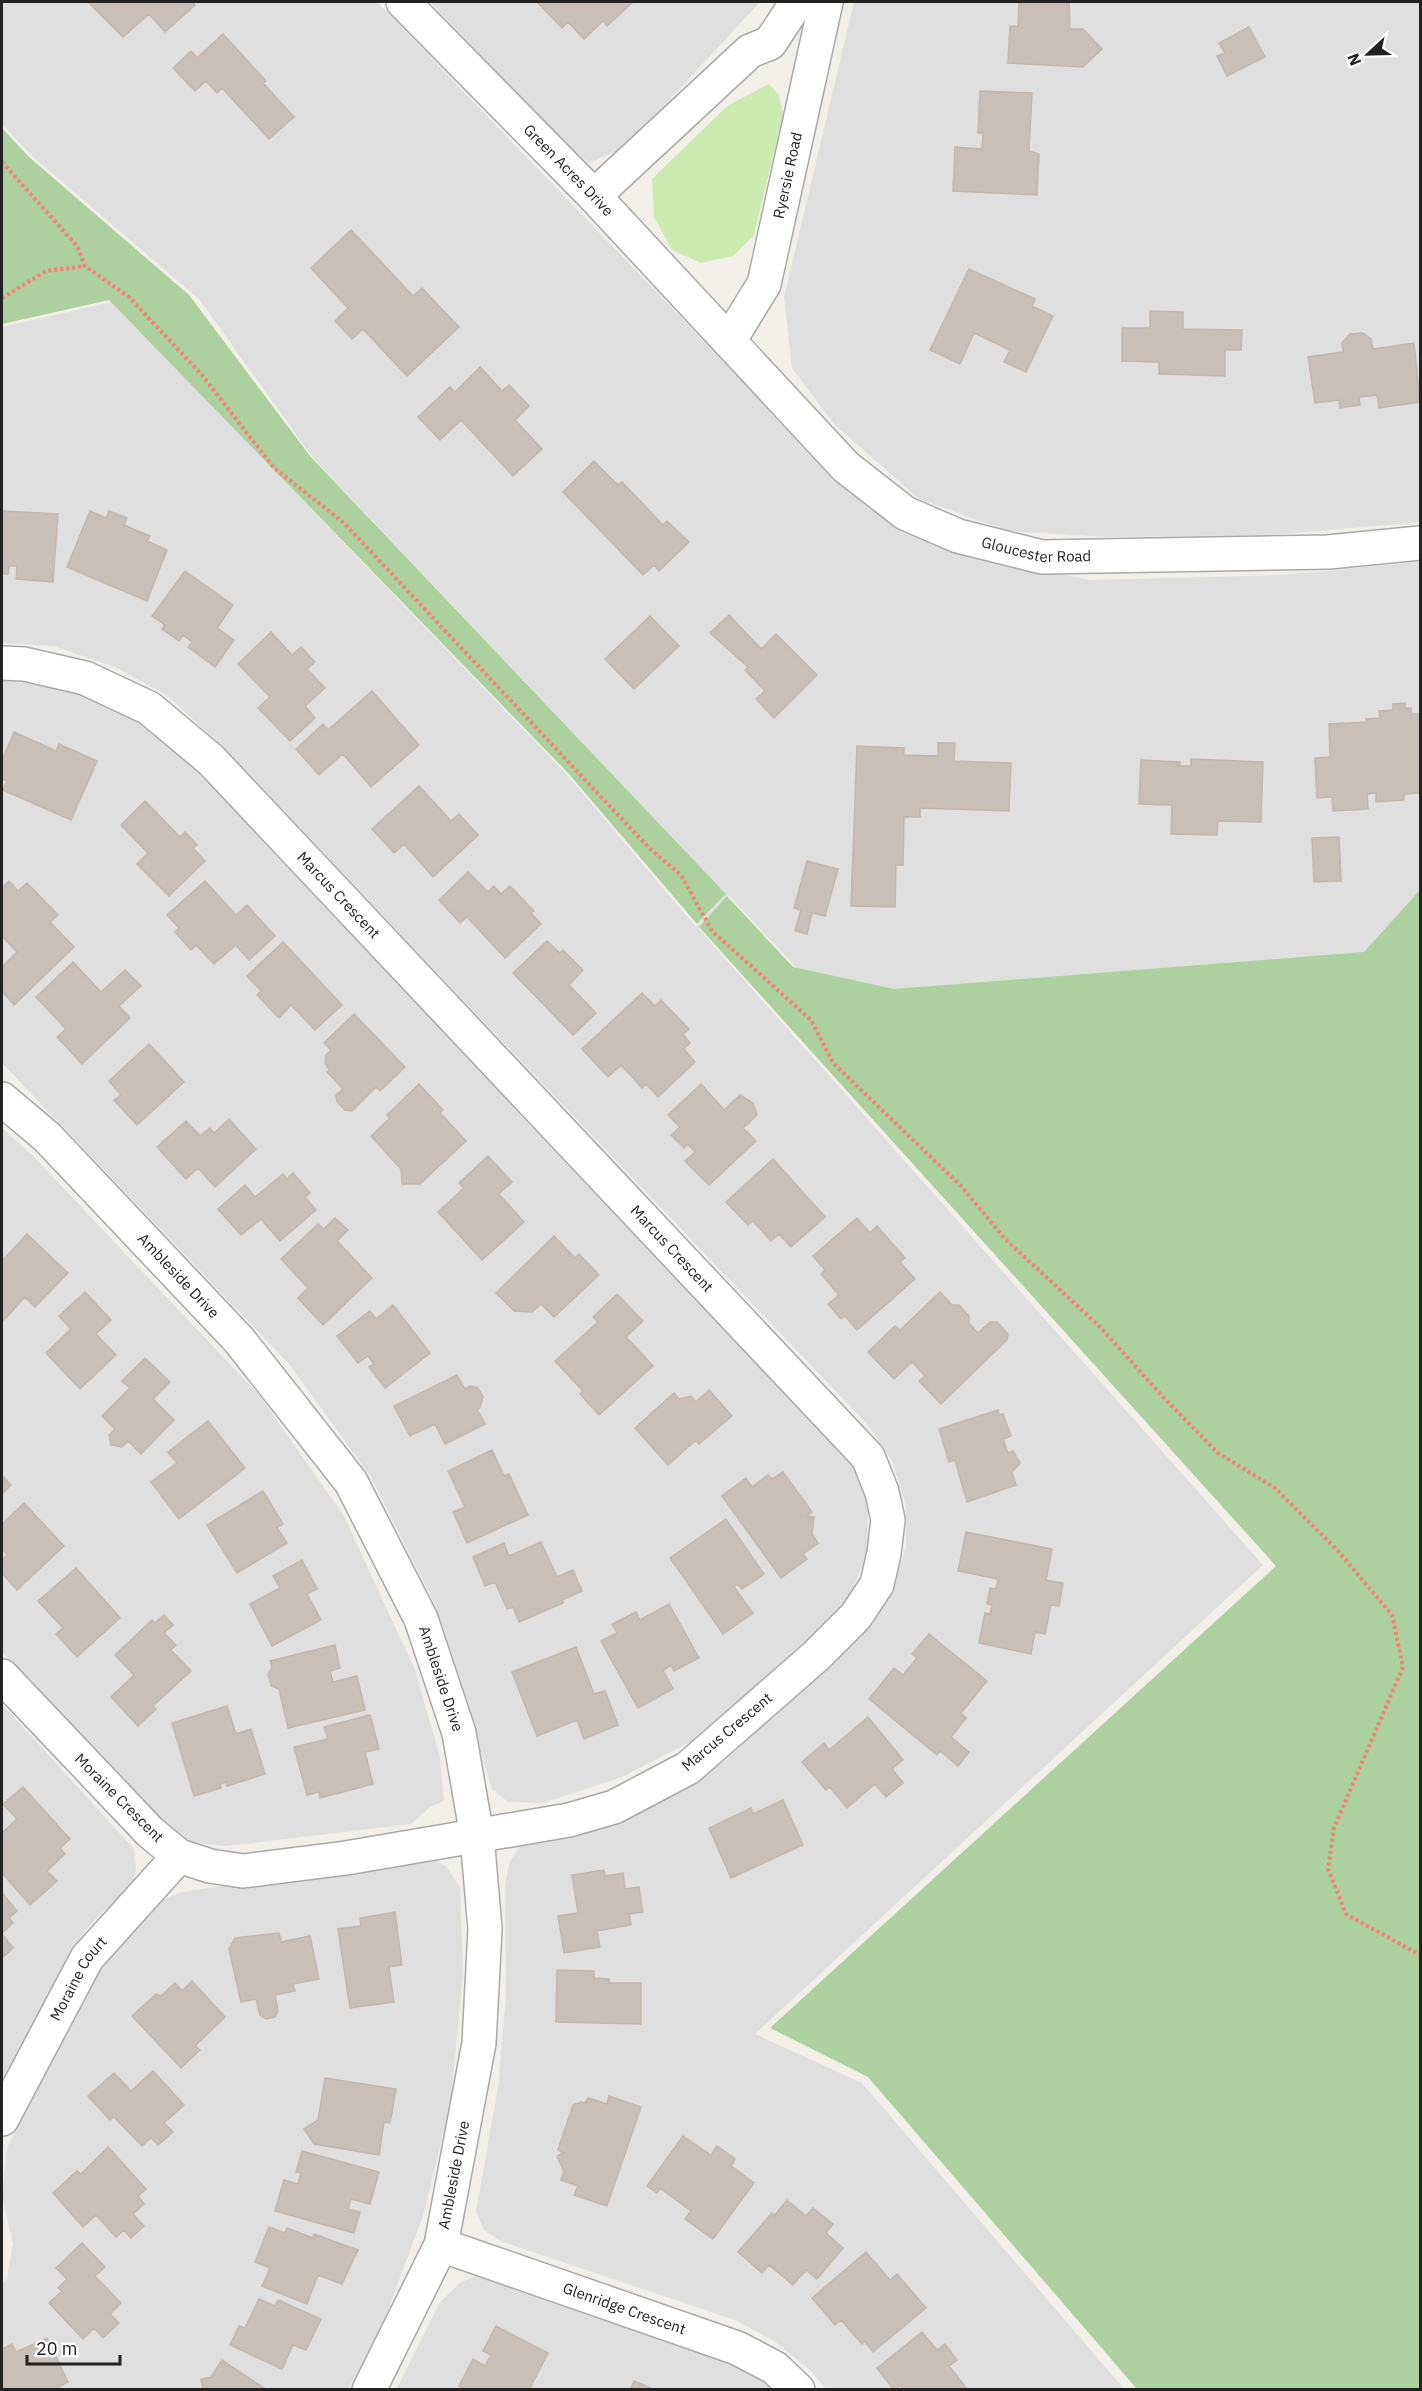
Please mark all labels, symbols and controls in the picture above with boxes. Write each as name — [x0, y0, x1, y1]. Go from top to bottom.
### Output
north arrow — [1338, 24, 1398, 84]
text: N — [1343, 50, 1366, 69]
street label: Green Acres Drive — [520, 120, 618, 220]
street label: Ryersie Road — [769, 130, 806, 220]
street label: Gloucester Road — [979, 532, 1091, 566]
street label: Marcus Crescent — [293, 847, 384, 942]
street label: Marcus Crescent — [627, 1201, 718, 1296]
street label: Ambleside Drive — [134, 1229, 223, 1322]
street label: Ambleside Drive — [415, 1623, 468, 1734]
street label: Marcus Crescent — [678, 1688, 776, 1775]
street label: Moraine Crescent — [71, 1749, 168, 1846]
street label: Moraine Court — [46, 1932, 111, 2024]
street label: Ambleside Drive — [434, 2119, 473, 2231]
street label: Glenridge Crescent — [560, 2278, 688, 2338]
scale bar — [27, 2328, 120, 2366]
text: 20 m — [36, 2337, 78, 2360]

